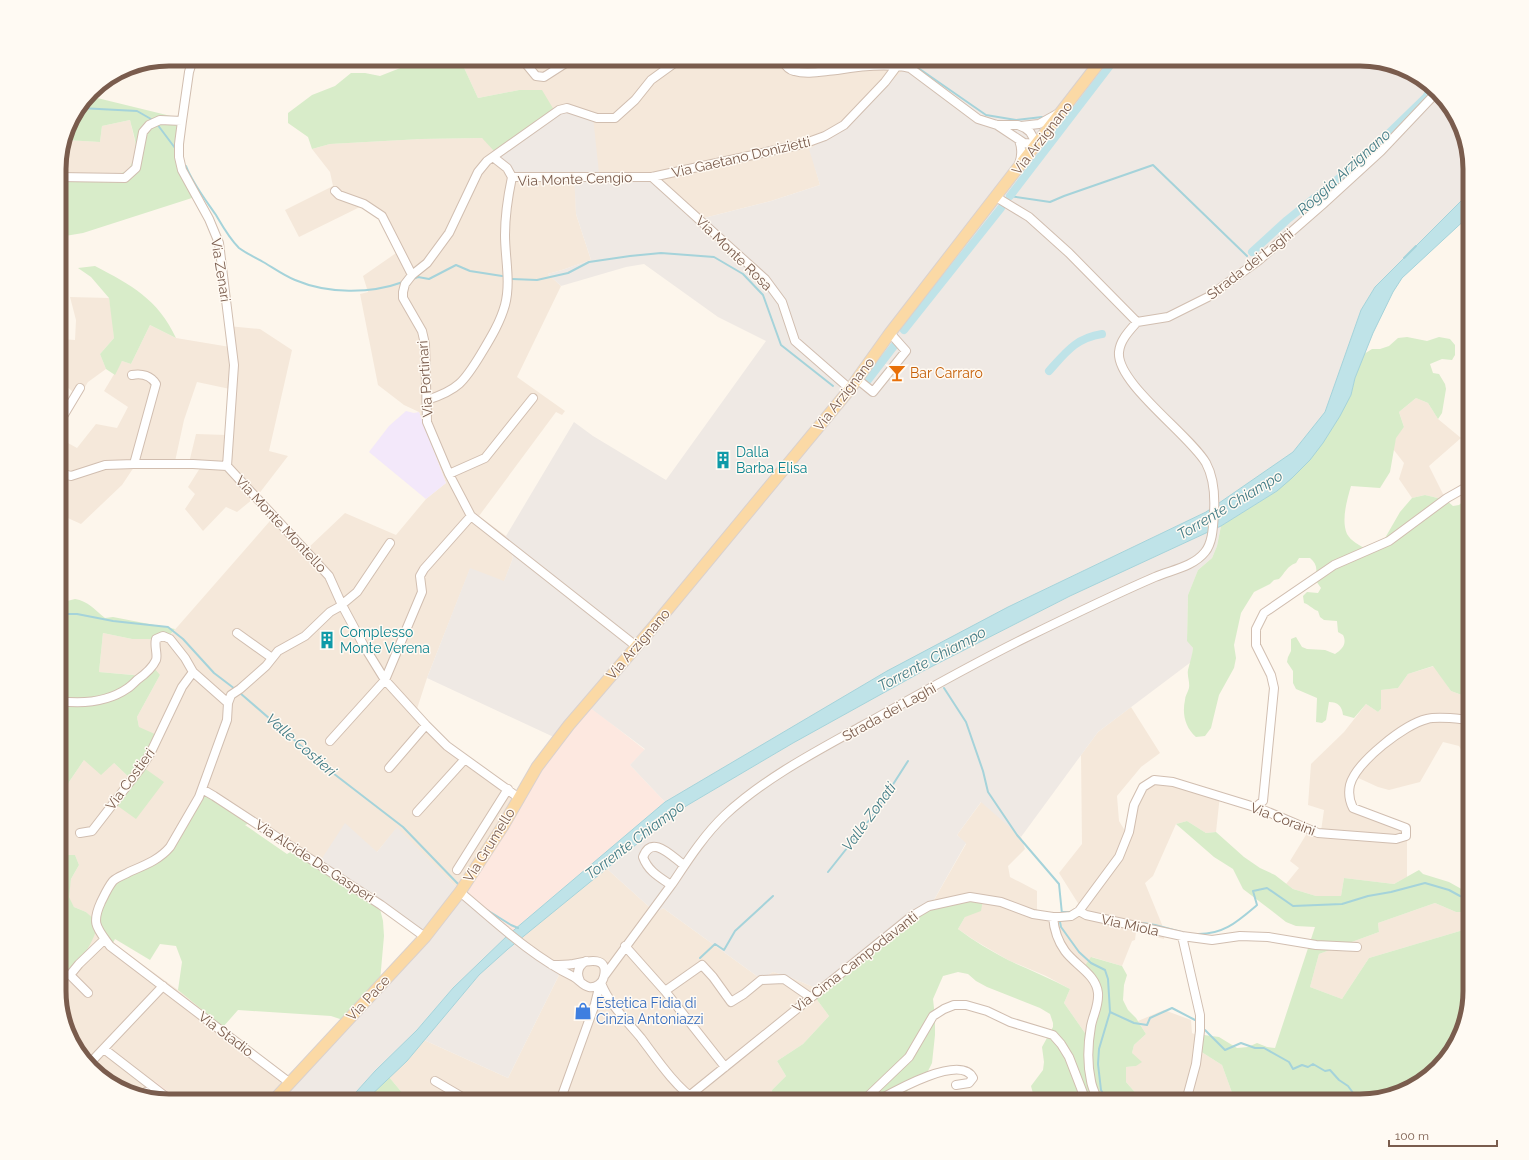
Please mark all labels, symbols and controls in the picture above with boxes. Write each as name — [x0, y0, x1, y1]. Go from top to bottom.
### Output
street label: Via Arzignano — [1008, 98, 1076, 178]
water label: Roggia Arzignano — [1294, 125, 1394, 219]
street label: Via Gaetano Donizietti — [670, 133, 812, 181]
street label: Via Monte Cengio — [517, 169, 633, 189]
street label: Via Monte Rosa — [692, 212, 776, 294]
street label: Strada dei Laghi — [1204, 225, 1296, 303]
street label: Via Zenari — [208, 237, 234, 303]
street label: Via Portinari — [414, 340, 436, 418]
street label: Via Arzignano — [810, 354, 878, 434]
bar icon: Bar Carraro — [887, 363, 907, 383]
place label: Bar Carraro — [910, 365, 983, 381]
place label: Dalla Barba Elisa — [736, 444, 807, 476]
building icon: Dalla Barba Elisa — [713, 450, 733, 470]
water label: Torrente Chiampo — [1174, 466, 1286, 544]
street label: Via Monte Montello — [232, 472, 330, 576]
street label: Via Arzignano — [603, 605, 673, 683]
water label: Torrente Chiampo — [875, 623, 989, 695]
place label: Complesso Monte Verena — [340, 624, 430, 656]
building icon: Complesso Monte Verena — [317, 630, 337, 650]
street label: Strada dei Laghi — [839, 680, 939, 744]
water label: Valle Costieri — [262, 710, 340, 781]
street label: Via Costieri — [102, 745, 158, 813]
water label: Valle Zonati — [838, 779, 900, 855]
water label: Torrente Chiampo — [582, 797, 688, 883]
street label: Via Coraini — [1248, 799, 1318, 839]
street label: Via Grumello — [460, 805, 518, 885]
street label: Via Alcide De Gasperi — [252, 816, 378, 906]
street label: Via Cima Campodavanti — [789, 908, 921, 1016]
street label: Via Miola — [1100, 911, 1160, 939]
street label: Via Pace — [343, 972, 393, 1024]
place label: Estetica Fidia di Cinzia Antoniazzi — [596, 995, 704, 1027]
shop icon: Estetica Fidia di Cinzia Antoniazzi — [573, 1001, 593, 1021]
street label: Via Stadio — [195, 1008, 257, 1060]
scale bar — [1389, 1122, 1497, 1148]
text: 100 m — [1395, 1129, 1429, 1143]

